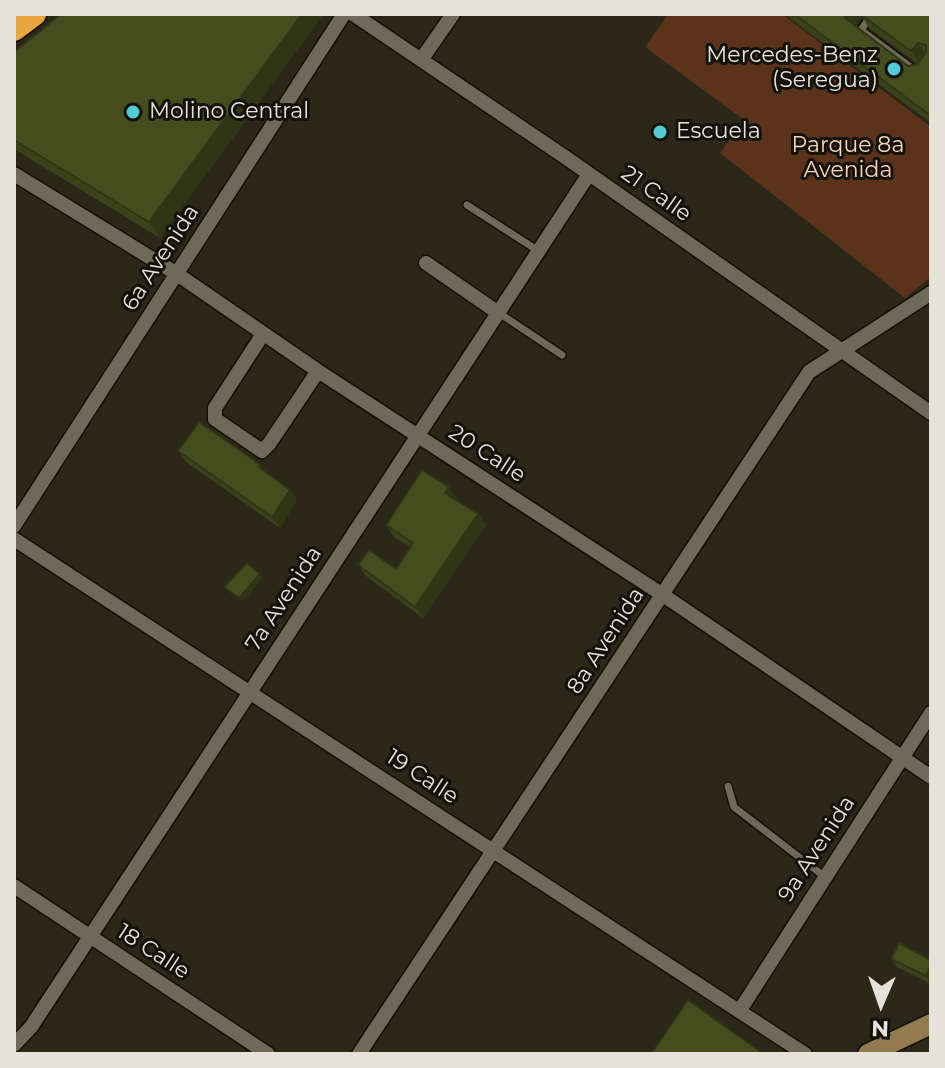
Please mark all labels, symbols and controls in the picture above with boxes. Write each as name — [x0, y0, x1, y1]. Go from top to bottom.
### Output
place label: Mercedes-Benz (Seregua) — [706, 43, 878, 94]
marker: Mercedes-Benz (Seregua) — [885, 60, 903, 78]
place label: Molino Central — [149, 99, 309, 125]
marker: Molino Central — [124, 103, 142, 121]
place label: Escuela — [676, 119, 761, 145]
marker: Escuela — [651, 123, 669, 141]
park label: Parque 8a Avenida — [792, 133, 904, 184]
street label: 21 Calle — [616, 160, 696, 228]
street label: 6a Avenida — [117, 200, 205, 316]
street label: 20 Calle — [444, 419, 530, 489]
street label: 7a Avenida — [240, 542, 328, 656]
street label: 8a Avenida — [562, 583, 650, 699]
street label: 19 Calle — [381, 744, 463, 810]
street label: 9a Avenida — [773, 791, 861, 907]
street label: 18 Calle — [112, 919, 194, 985]
north arrow — [841, 964, 921, 1044]
text: N — [871, 1015, 890, 1042]

